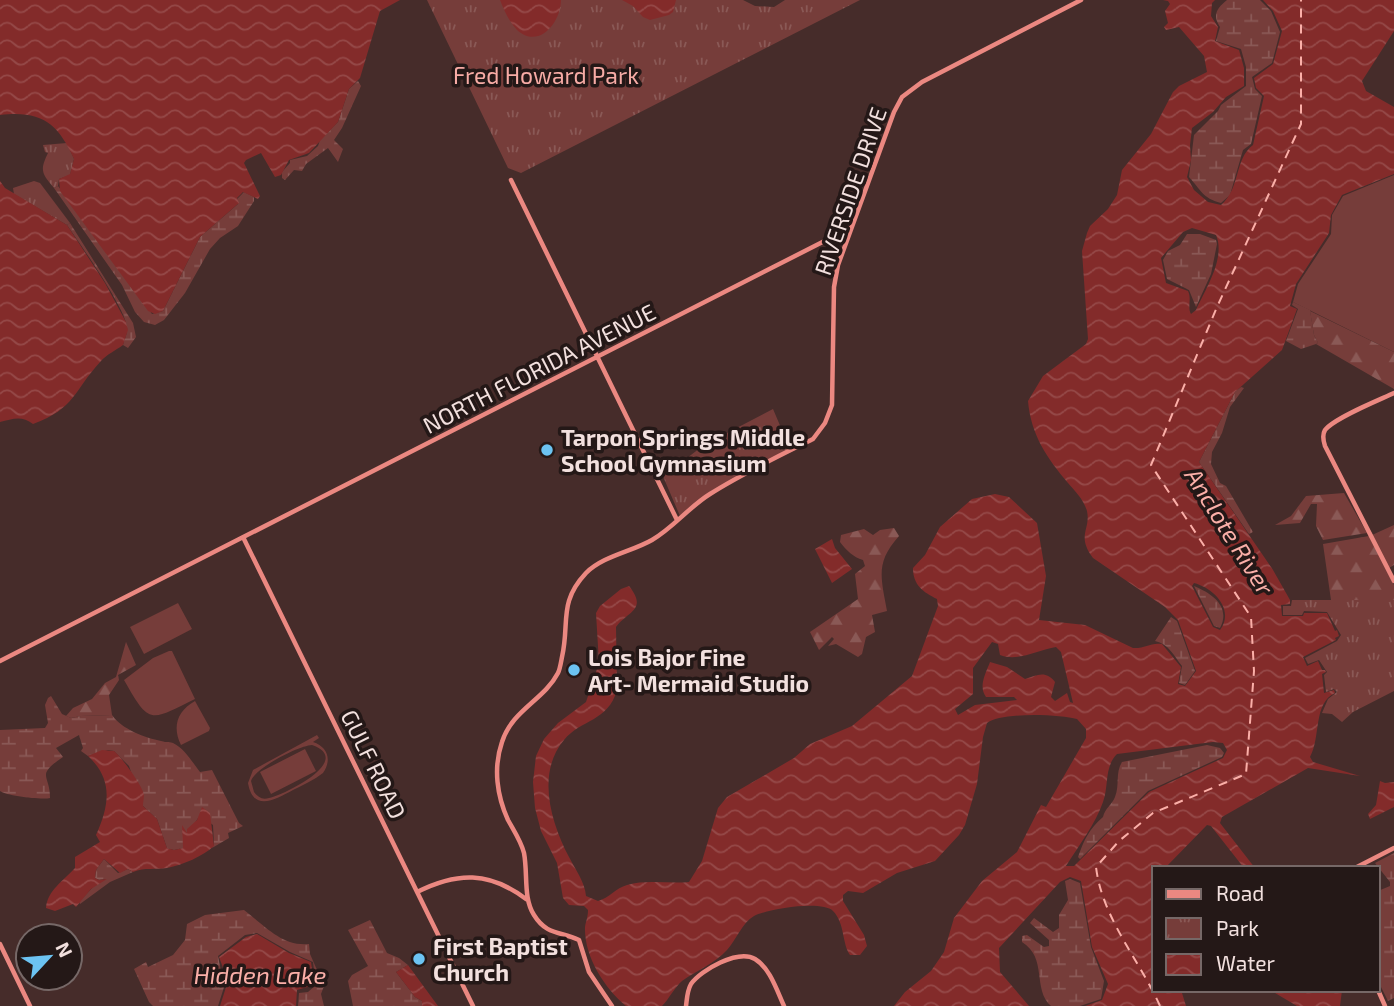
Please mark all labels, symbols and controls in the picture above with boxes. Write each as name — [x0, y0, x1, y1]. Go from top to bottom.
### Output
park label: Fred Howard Park — [453, 61, 639, 89]
street label: RIVERSIDE DRIVE — [808, 103, 892, 279]
street label: NORTH FLORIDA AVENUE — [418, 297, 660, 439]
place label: Tarpon Springs Middle School Gymnasium — [561, 423, 805, 477]
marker: Tarpon Springs Middle School Gymnasium — [539, 442, 555, 458]
water label: Anclote River — [1179, 461, 1281, 600]
place label: Lois Bajor Fine Art- Mermaid Studio — [588, 643, 809, 697]
marker: Lois Bajor Fine Art- Mermaid Studio — [566, 662, 582, 678]
street label: GULF ROAD — [336, 705, 412, 823]
legend — [1152, 866, 1380, 992]
text: Road — [1216, 880, 1264, 905]
text: Park — [1216, 915, 1259, 940]
north arrow — [14, 922, 84, 992]
place label: First Baptist Church — [433, 932, 568, 986]
text: N — [51, 938, 78, 961]
text: Water — [1216, 950, 1275, 975]
marker: First Baptist Church — [411, 951, 427, 967]
water label: Hidden Lake — [194, 960, 326, 989]

